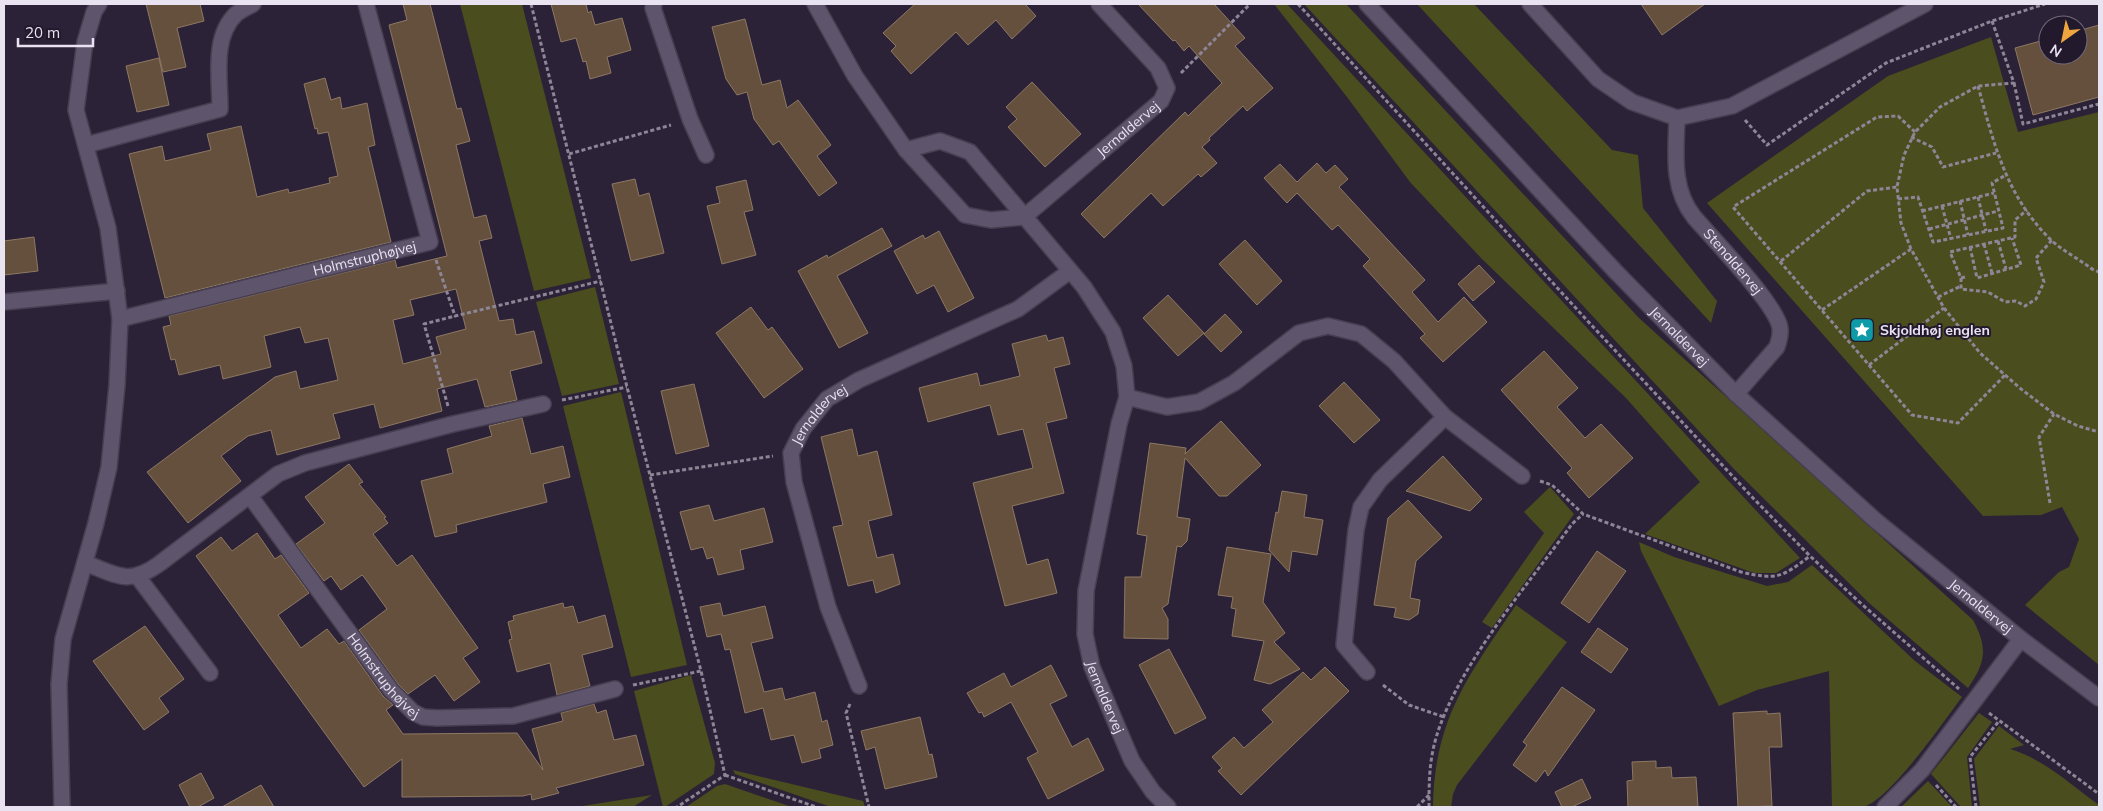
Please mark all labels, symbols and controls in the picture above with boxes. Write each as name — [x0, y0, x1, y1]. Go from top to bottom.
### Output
scale bar — [18, 15, 92, 47]
north arrow — [2038, 15, 2088, 65]
text: 20 m — [25, 23, 60, 42]
text: N — [2047, 40, 2065, 61]
street label: Jernaldervej — [1093, 97, 1163, 161]
street label: Stenaldervej — [1699, 225, 1767, 298]
street label: Holmstruphøjvej — [311, 237, 418, 280]
street label: Jernaldervej — [1646, 302, 1713, 370]
place icon: Skjoldhøj englen — [1849, 317, 1875, 343]
place label: Skjoldhøj englen — [1880, 321, 1990, 339]
street label: Jernaldervej — [787, 380, 850, 448]
street label: Jernaldervej — [1945, 575, 2016, 638]
street label: Holmstruphøjvej — [343, 629, 422, 723]
street label: Jernaldervej — [1082, 659, 1128, 736]

